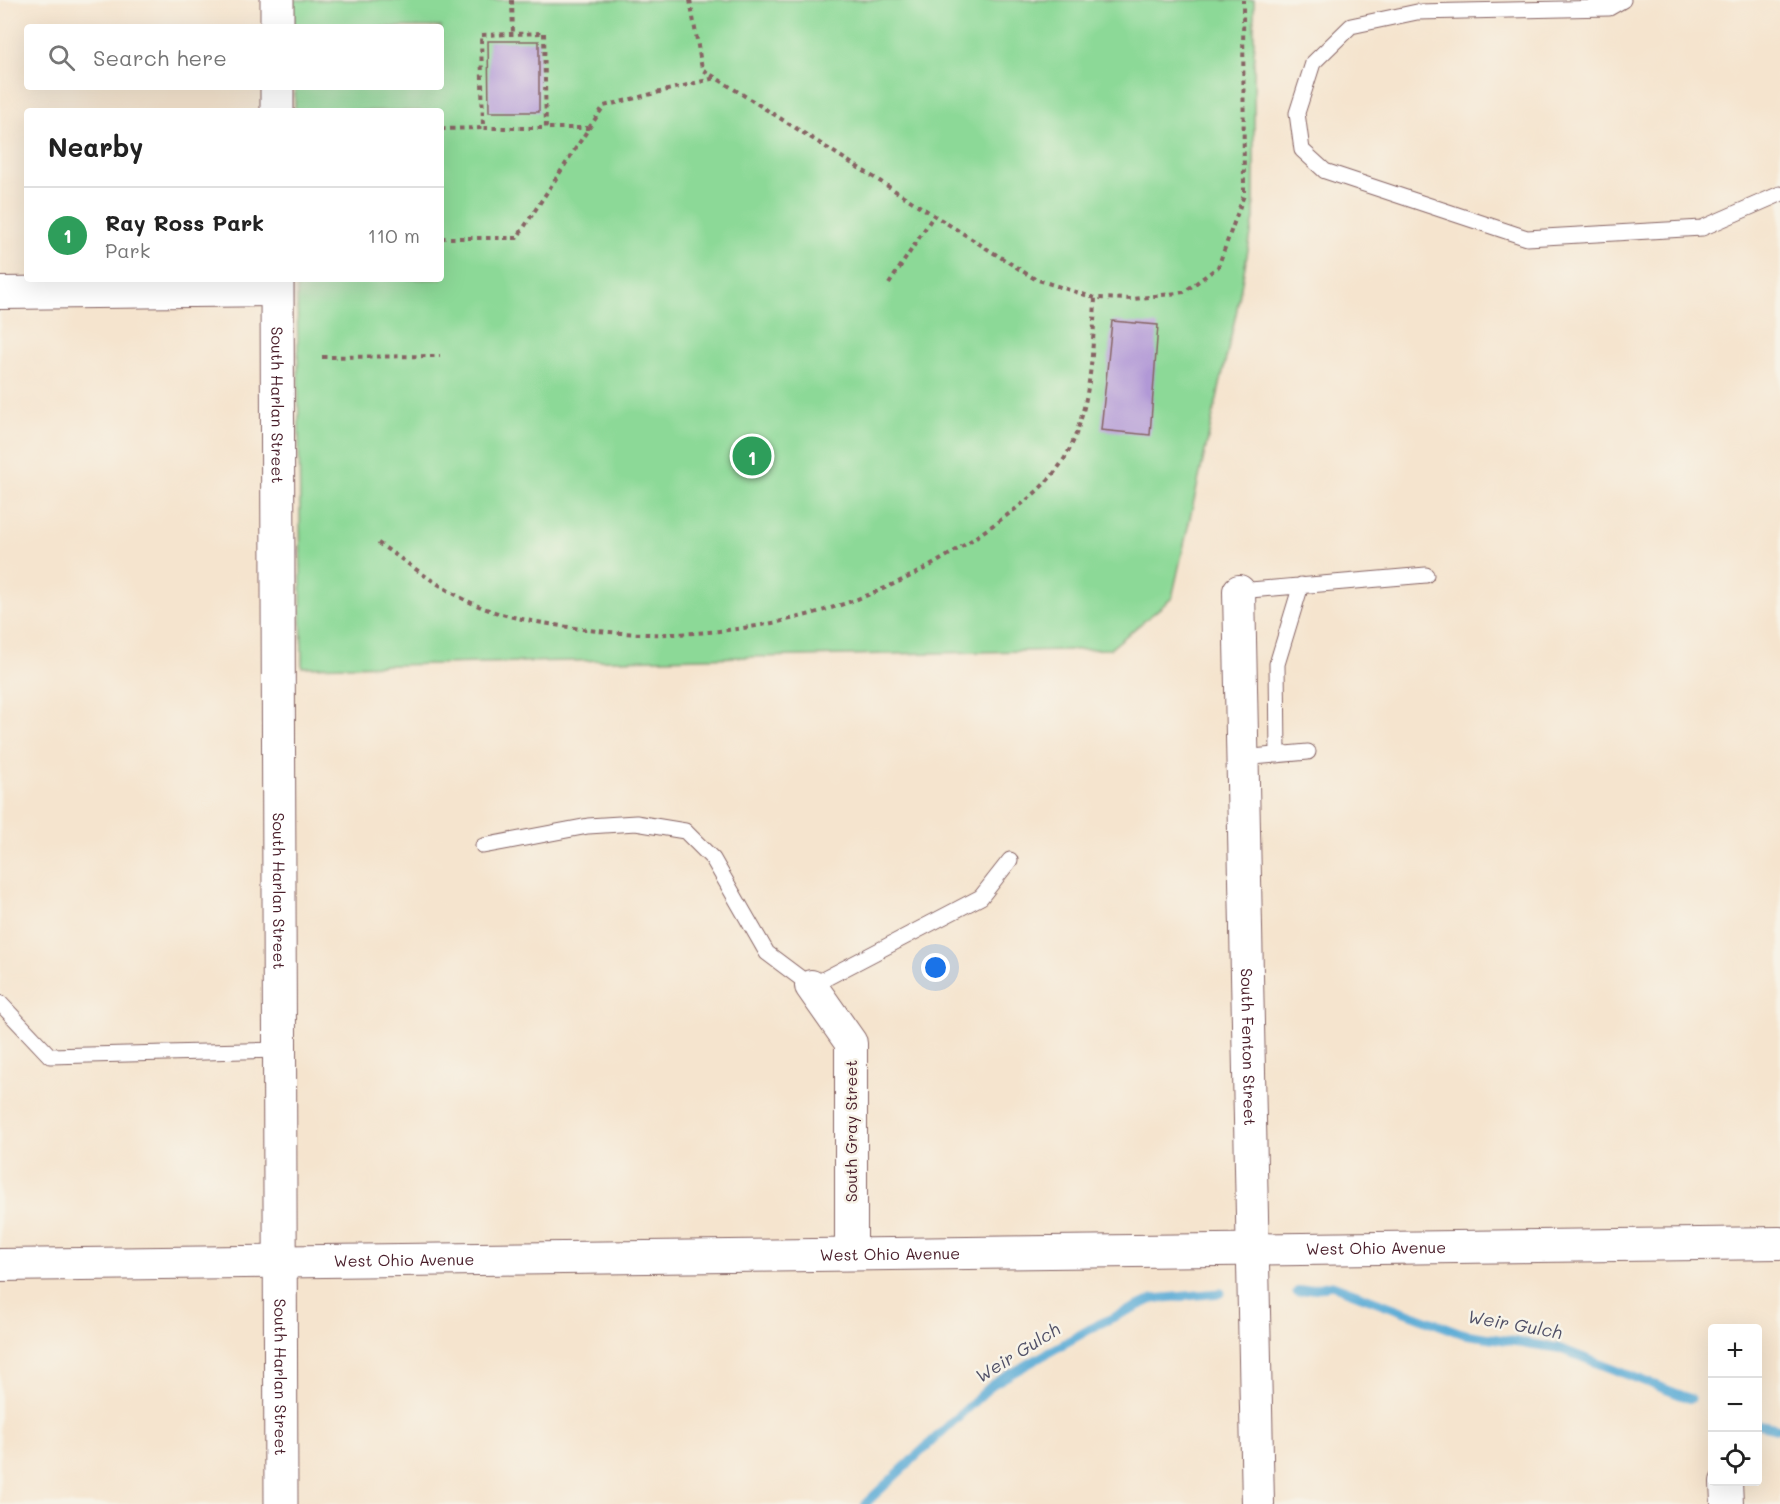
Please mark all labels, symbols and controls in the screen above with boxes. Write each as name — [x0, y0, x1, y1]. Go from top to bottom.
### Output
search box — [24, 24, 444, 90]
icon: search — [45, 41, 78, 74]
text: Search here — [93, 43, 227, 72]
text: Nearby — [48, 130, 143, 164]
text: Ray Ross Park — [105, 208, 264, 237]
text: 1 — [63, 222, 72, 248]
text: 110 m — [367, 222, 420, 248]
text: Park — [105, 237, 150, 263]
street label: South Harlan Street — [267, 327, 289, 483]
pin: 1 — [732, 434, 771, 478]
street label: South Harlan Street — [269, 813, 290, 969]
your location — [921, 953, 950, 982]
street label: South Fenton Street — [1237, 968, 1261, 1126]
street label: South Gray Street — [840, 1060, 861, 1202]
street label: West Ohio Avenue — [1305, 1236, 1446, 1259]
street label: West Ohio Avenue — [820, 1242, 960, 1265]
street label: West Ohio Avenue — [334, 1248, 474, 1271]
street label: South Harlan Street — [270, 1299, 292, 1455]
water label: Weir Gulch — [1466, 1304, 1564, 1344]
water label: Weir Gulch — [971, 1317, 1064, 1388]
map controls — [1708, 1324, 1762, 1486]
button: + — [1708, 1324, 1762, 1378]
button: − — [1708, 1378, 1762, 1432]
button: locate — [1708, 1432, 1762, 1486]

